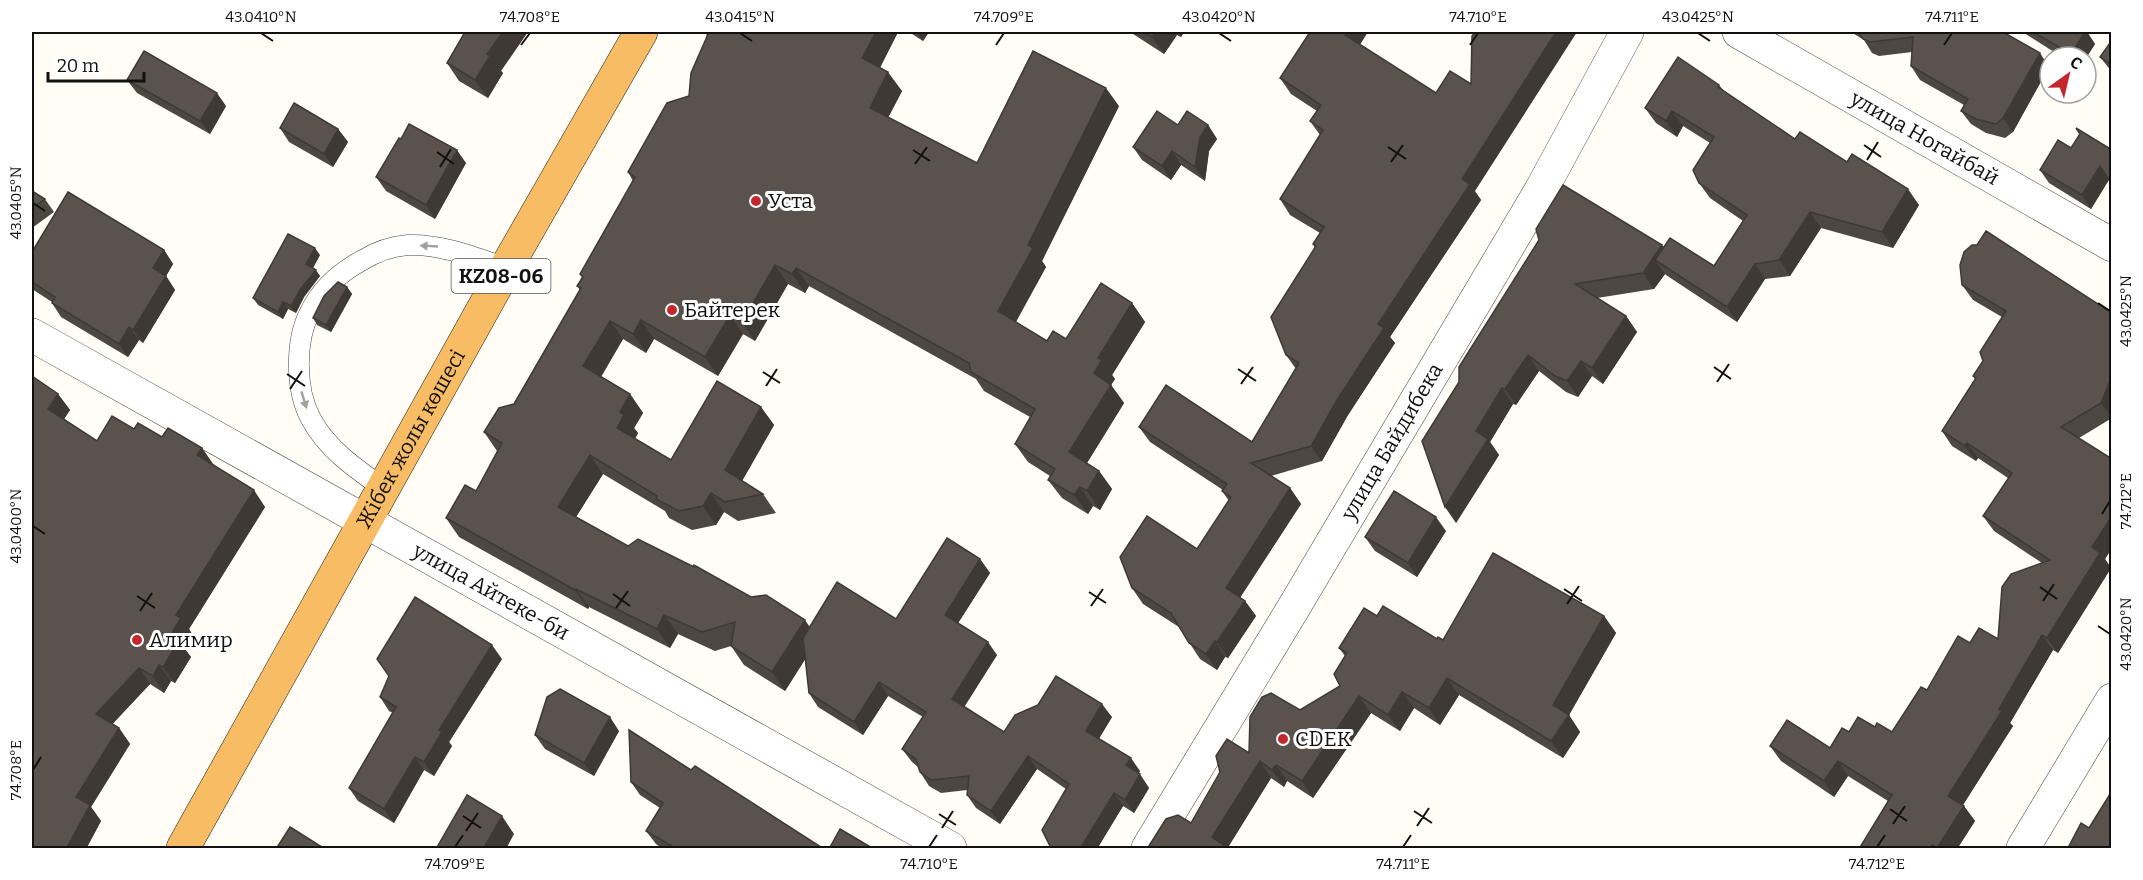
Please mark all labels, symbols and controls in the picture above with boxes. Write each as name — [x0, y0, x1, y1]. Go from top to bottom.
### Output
text: 43.0410°N — [225, 8, 297, 26]
text: 74.708°E — [500, 8, 560, 26]
text: 43.0415°N — [705, 8, 775, 26]
text: 74.709°E — [974, 8, 1034, 26]
text: 43.0420°N — [1182, 8, 1256, 26]
text: 74.710°E — [1449, 8, 1507, 26]
text: 43.0425°N — [1662, 8, 1734, 26]
text: 74.711°E — [1925, 8, 1979, 26]
scale bar — [48, 45, 144, 83]
north arrow — [2038, 45, 2098, 105]
text: С — [2067, 52, 2086, 74]
text: 20 m — [57, 55, 99, 77]
street label: улица Ногайбай — [1845, 85, 2004, 191]
text: 43.0405°N — [7, 166, 25, 240]
place label: Уста — [768, 188, 813, 214]
marker: Уста — [749, 194, 763, 208]
one-way arrow — [420, 242, 439, 251]
road number: KZ08-06 — [452, 259, 550, 293]
text: 43.0425°N — [2117, 275, 2135, 347]
place label: Байтерек — [684, 297, 781, 323]
marker: Байтерек — [665, 303, 679, 317]
street label: Жібек жолы көшесі — [350, 345, 471, 533]
street label: улица Байдибека — [1335, 358, 1449, 526]
one-way arrow — [300, 391, 310, 409]
text: 74.712°E — [2117, 473, 2135, 529]
text: 43.0400°N — [7, 488, 25, 563]
street label: улица Айтеке-би — [407, 537, 574, 646]
text: 43.0420°N — [2117, 597, 2135, 671]
place label: Алимир — [149, 627, 233, 653]
marker: Алимир — [130, 633, 144, 647]
place label: CDEK — [1295, 726, 1352, 752]
marker: CDEK — [1276, 732, 1290, 746]
text: 74.708°E — [7, 740, 25, 800]
text: 74.709°E — [425, 855, 485, 873]
text: 74.710°E — [900, 855, 958, 873]
text: 74.711°E — [1376, 855, 1430, 873]
text: 74.712°E — [1849, 855, 1905, 873]

